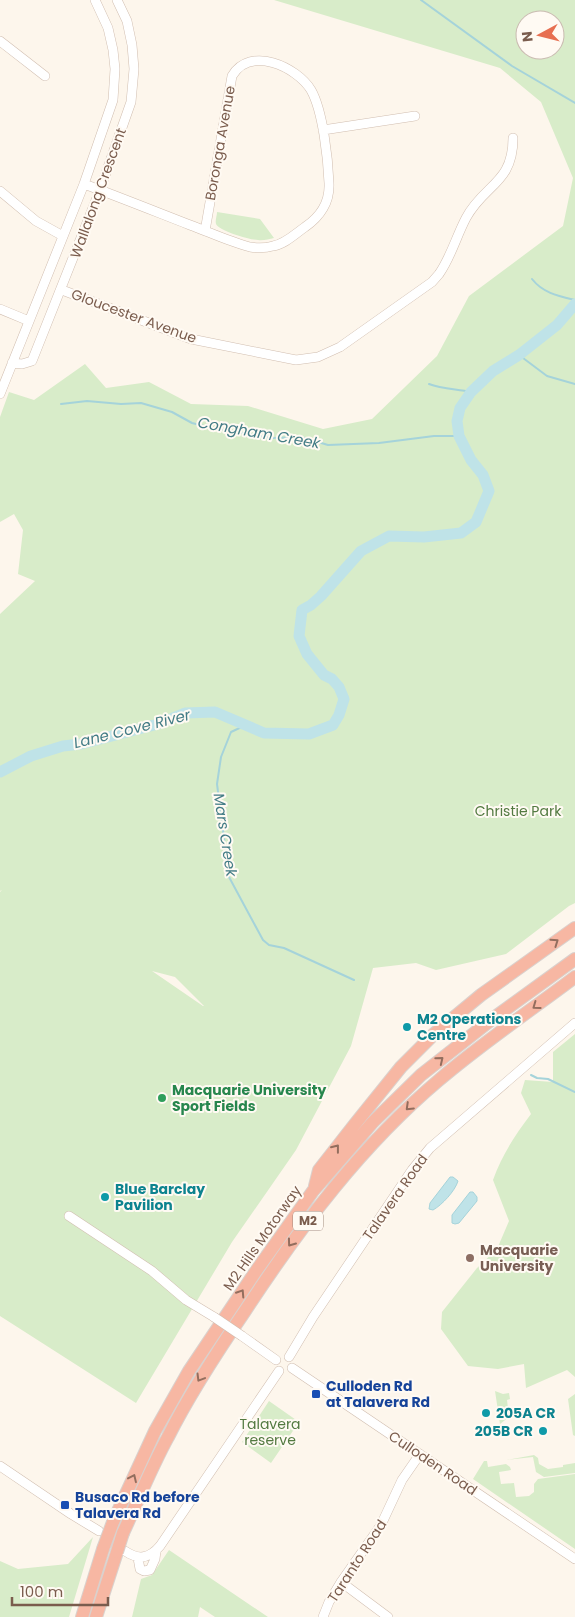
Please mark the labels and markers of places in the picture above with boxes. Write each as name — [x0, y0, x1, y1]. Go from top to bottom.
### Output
place label: M2 Operations Centre — [417, 1009, 522, 1045]
marker: M2 Operations Centre — [401, 1021, 413, 1033]
place label: Macquarie University Sport Fields — [172, 1080, 326, 1116]
marker: Macquarie University Sport Fields — [156, 1092, 168, 1104]
place label: Blue Barclay Pavilion — [115, 1179, 205, 1215]
marker: Blue Barclay Pavilion — [99, 1191, 111, 1203]
place label: Macquarie University — [480, 1240, 558, 1276]
marker: Macquarie University — [464, 1252, 476, 1264]
place label: Culloden Rd at Talavera Rd — [326, 1376, 430, 1412]
marker: Culloden Rd at Talavera Rd — [310, 1388, 322, 1400]
place label: 205A CR — [496, 1403, 555, 1423]
marker: 205A CR — [480, 1407, 492, 1419]
place label: 205B CR — [475, 1421, 533, 1441]
marker: 205B CR — [537, 1425, 549, 1437]
place label: Busaco Rd before Talavera Rd — [75, 1487, 200, 1523]
marker: Busaco Rd before Talavera Rd — [59, 1499, 71, 1511]

